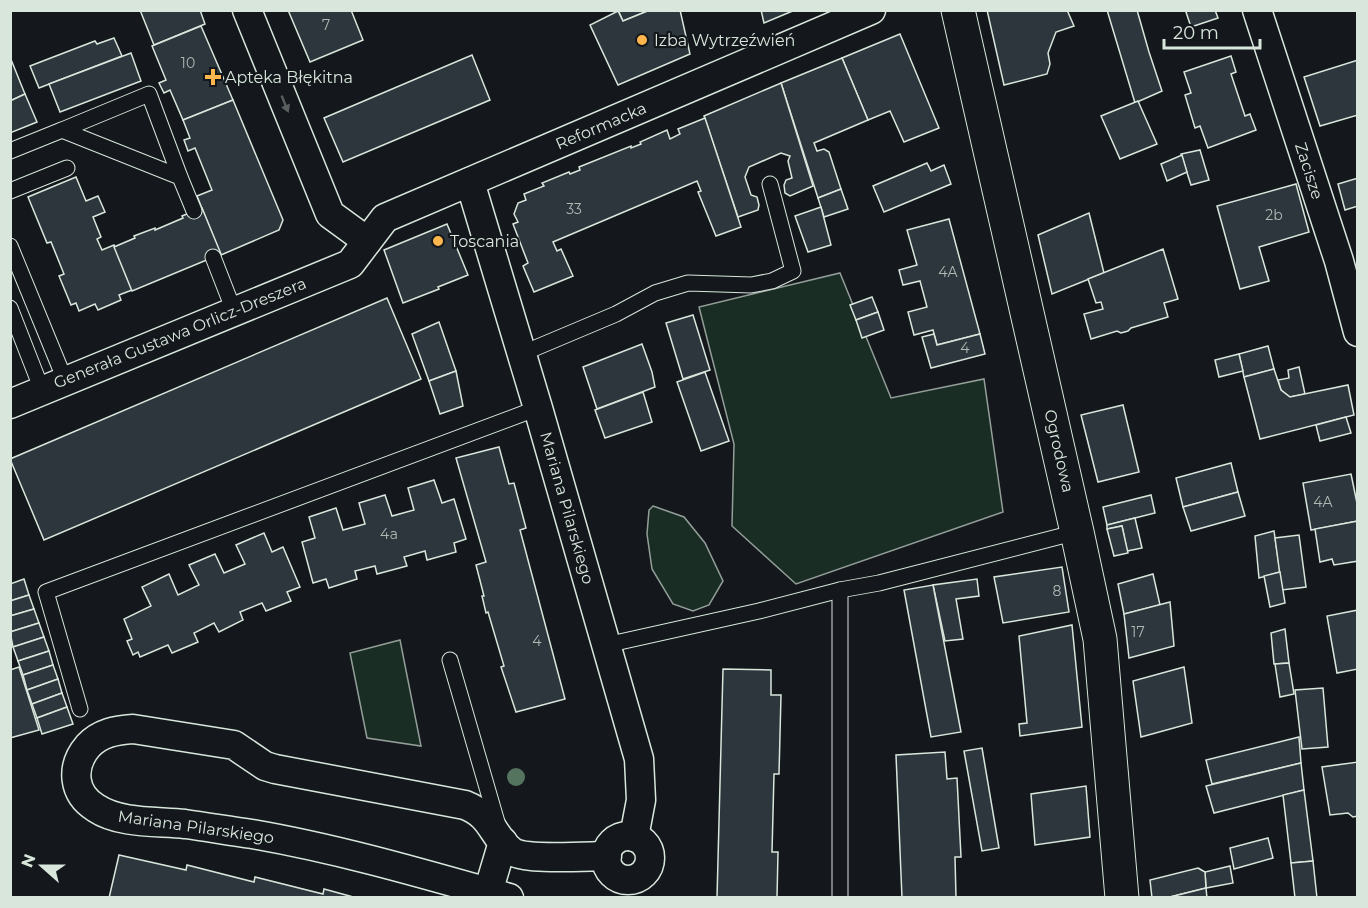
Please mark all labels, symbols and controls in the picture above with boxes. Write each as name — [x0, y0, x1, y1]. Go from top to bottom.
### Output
scale bar — [1164, 12, 1260, 50]
house number: 7 — [322, 16, 330, 34]
text: 20 m — [1173, 22, 1219, 44]
place label: Izba Wytrzeźwień — [654, 31, 795, 50]
marker: Izba Wytrzeźwień — [635, 33, 649, 47]
house number: 10 — [181, 54, 195, 72]
place label: Apteka Błękitna — [225, 68, 353, 87]
marker: Apteka Błękitna — [206, 70, 220, 84]
one-way arrow — [280, 95, 290, 113]
street label: Reformacka — [553, 98, 649, 154]
street label: Zacisze — [1291, 140, 1327, 202]
house number: 33 — [566, 200, 582, 218]
house number: 2b — [1265, 206, 1283, 224]
place label: Toscania — [450, 232, 519, 251]
marker: Toscania — [431, 234, 445, 248]
house number: 4A — [938, 263, 959, 281]
street label: Generała Gustawa Orlicz-Dreszera — [51, 273, 309, 393]
house number: 4 — [960, 339, 970, 357]
street label: Ogrodowa — [1040, 408, 1078, 494]
street label: Mariana Pilarskiego — [536, 430, 598, 586]
house number: 4A — [1313, 493, 1334, 511]
house number: 4a — [380, 525, 398, 543]
house number: 8 — [1053, 582, 1062, 600]
house number: 17 — [1131, 623, 1145, 641]
house number: 4 — [532, 632, 542, 650]
street label: Mariana Pilarskiego — [117, 807, 275, 847]
north arrow — [12, 836, 72, 896]
text: N — [17, 851, 40, 870]

